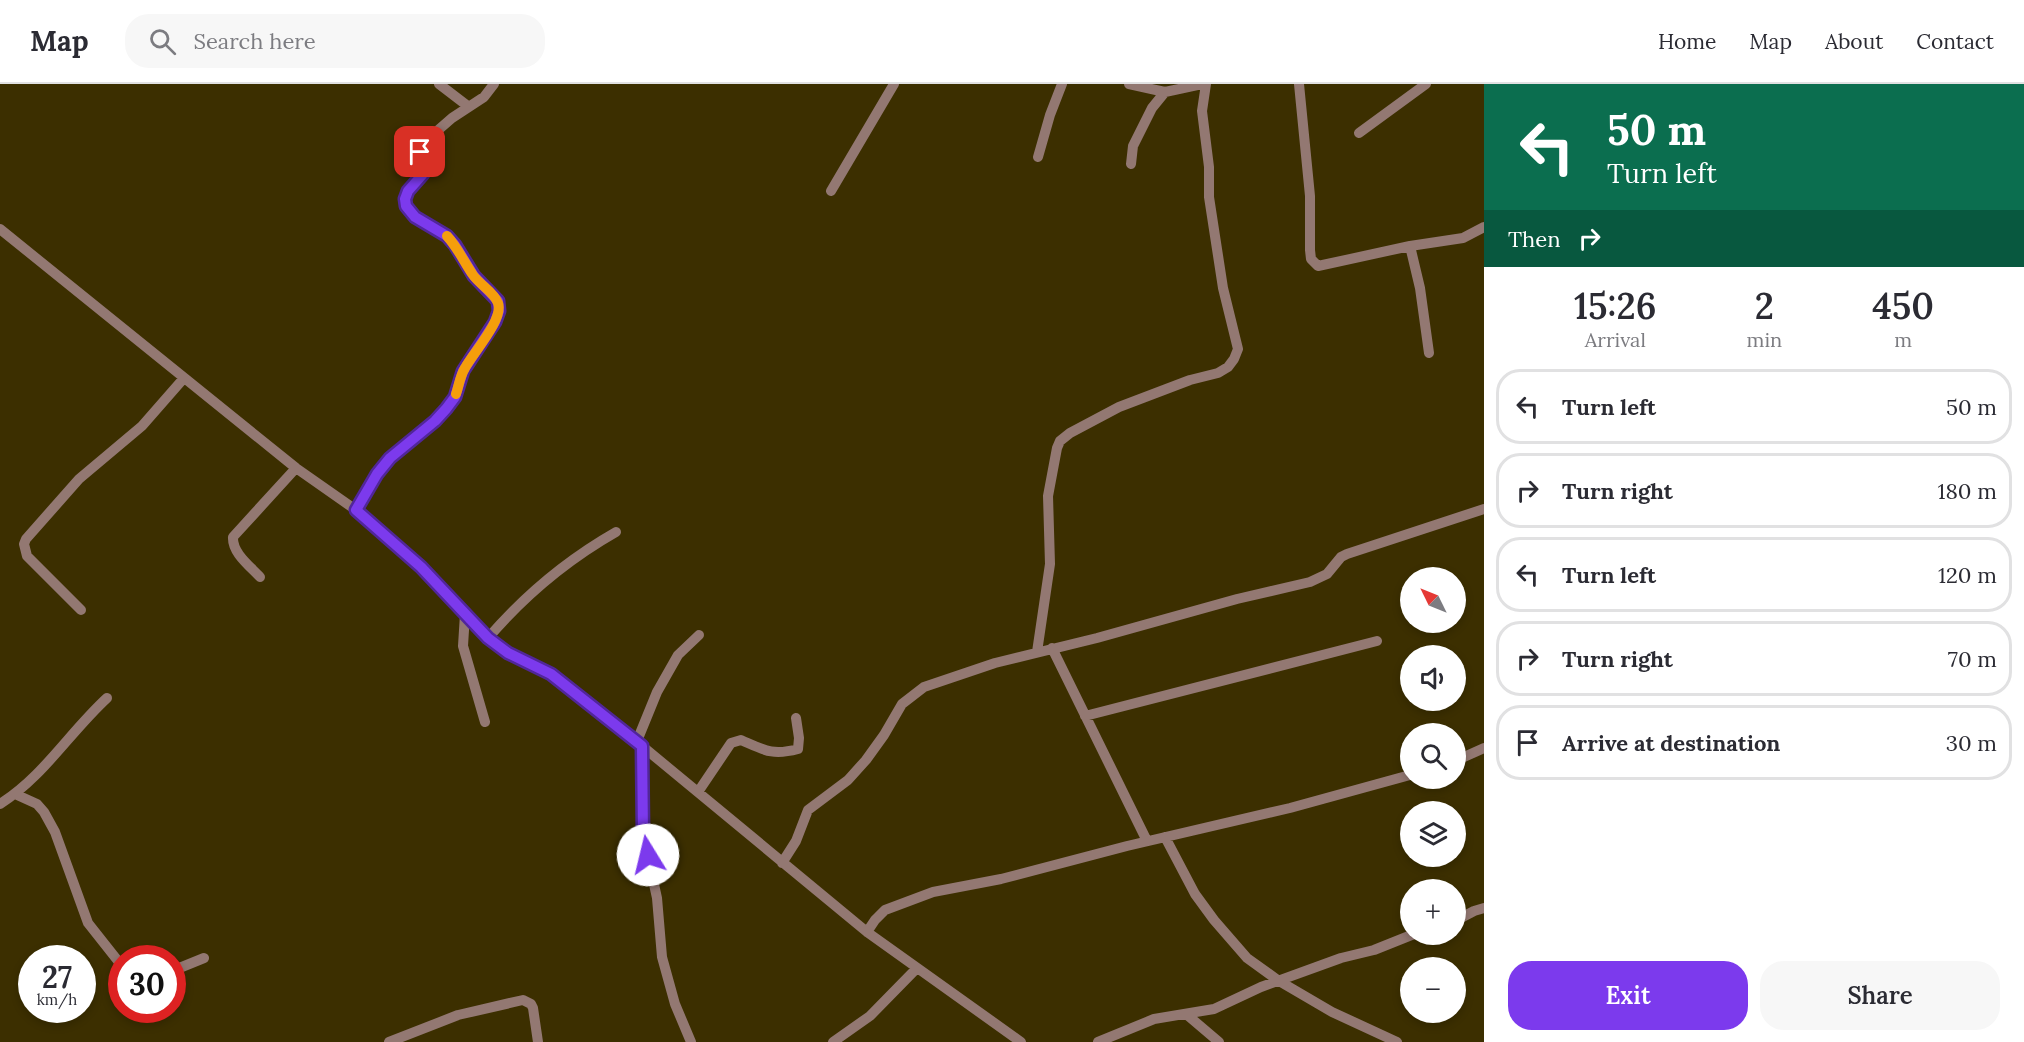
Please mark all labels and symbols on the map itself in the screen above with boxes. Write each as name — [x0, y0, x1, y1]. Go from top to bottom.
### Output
pin — [394, 126, 445, 177]
north arrow — [1400, 567, 1466, 633]
position arrow — [616, 823, 680, 887]
speed limit sign: 30 — [108, 945, 186, 1023]

